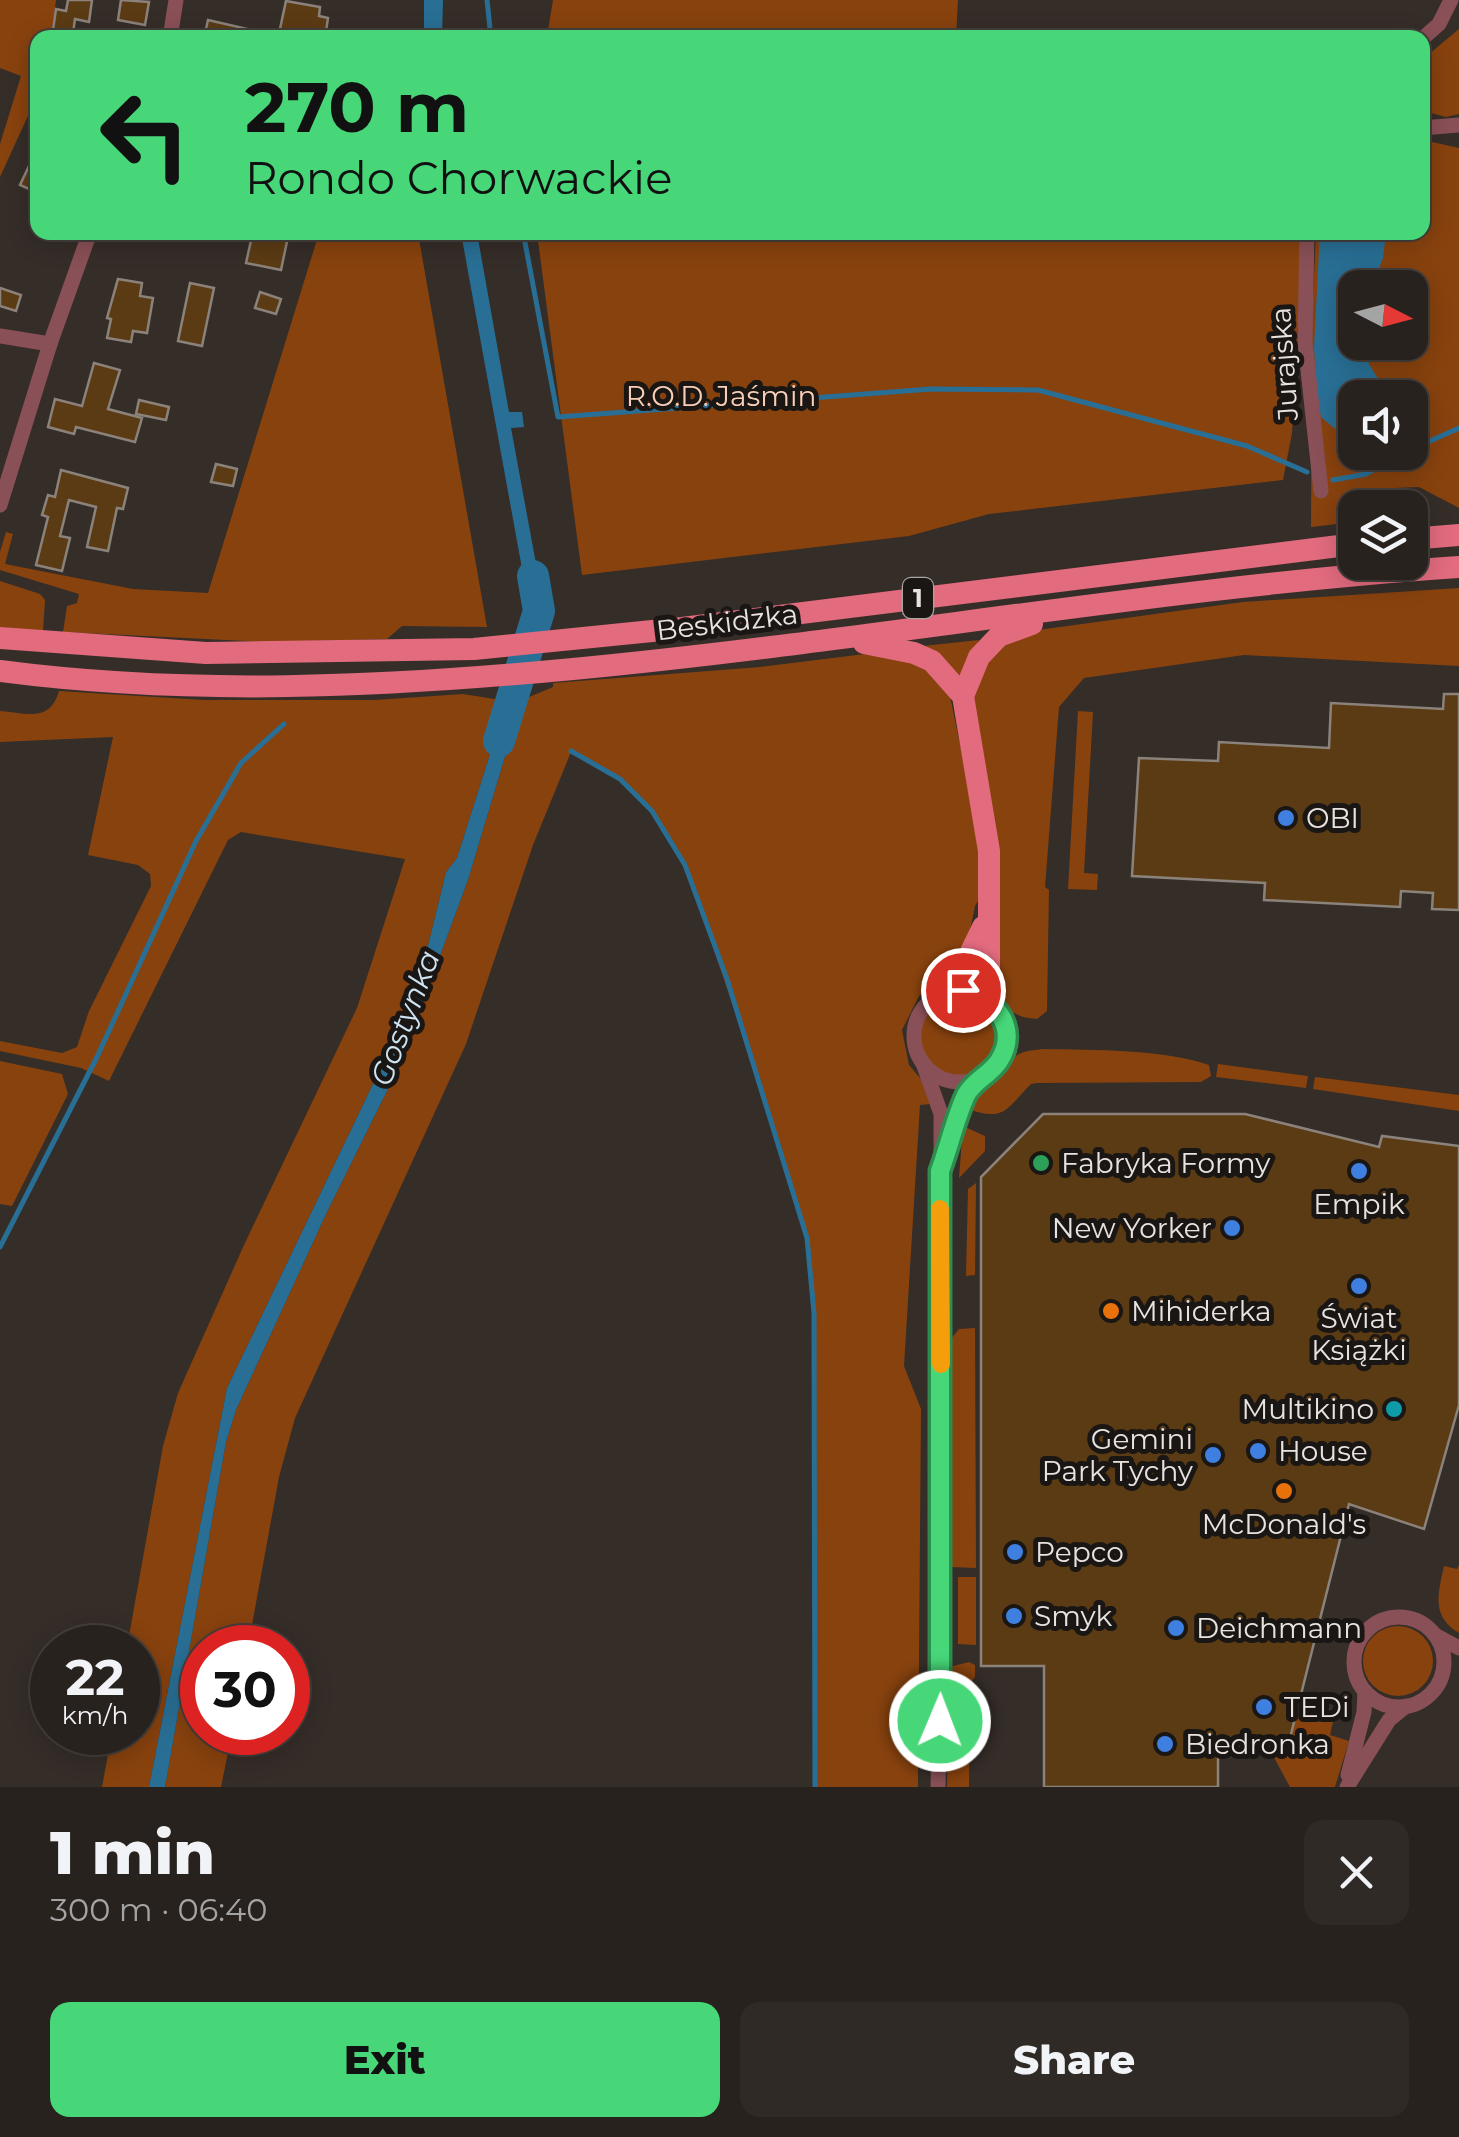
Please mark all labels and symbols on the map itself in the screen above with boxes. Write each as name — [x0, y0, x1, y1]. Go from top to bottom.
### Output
north arrow — [1338, 270, 1428, 360]
street label: Jurajska — [1263, 306, 1305, 423]
park label: R.O.D. Jaśmin — [626, 379, 816, 413]
road number: 1 — [903, 578, 933, 618]
street label: Beskidzka — [654, 596, 800, 648]
place label: OBI — [1306, 801, 1359, 835]
marker: OBI — [1275, 807, 1297, 829]
water label: Gostynka — [362, 945, 448, 1091]
pin — [921, 948, 1006, 1033]
place label: Fabryka Formy — [1061, 1146, 1271, 1180]
marker: Fabryka Formy — [1030, 1152, 1052, 1174]
marker: Empik — [1348, 1160, 1370, 1182]
place label: Empik — [1313, 1187, 1405, 1221]
place label: New Yorker — [1052, 1211, 1212, 1245]
marker: New Yorker — [1221, 1217, 1243, 1239]
marker: Świat Książki — [1348, 1275, 1370, 1297]
place label: Mihiderka — [1131, 1294, 1272, 1328]
marker: Mihiderka — [1100, 1300, 1122, 1322]
place label: Świat Książki — [1311, 1301, 1407, 1367]
place label: Multikino — [1241, 1392, 1374, 1426]
marker: Multikino — [1383, 1398, 1405, 1420]
place label: Gemini Park Tychy — [1042, 1422, 1194, 1488]
place label: House — [1278, 1434, 1368, 1468]
marker: House — [1247, 1440, 1269, 1462]
marker: Gemini Park Tychy — [1202, 1444, 1224, 1466]
marker: McDonald's — [1273, 1480, 1295, 1502]
place label: McDonald's — [1202, 1507, 1366, 1541]
place label: Pepco — [1035, 1535, 1124, 1569]
marker: Pepco — [1004, 1541, 1026, 1563]
place label: Smyk — [1034, 1599, 1113, 1633]
marker: Smyk — [1003, 1605, 1025, 1627]
place label: Deichmann — [1196, 1611, 1362, 1645]
marker: Deichmann — [1165, 1617, 1187, 1639]
speed limit sign: 30 — [180, 1625, 310, 1755]
position arrow — [888, 1669, 992, 1773]
place label: TEDi — [1284, 1690, 1349, 1724]
marker: TEDi — [1253, 1696, 1275, 1718]
place label: Biedronka — [1185, 1727, 1330, 1761]
marker: Biedronka — [1154, 1733, 1176, 1755]

